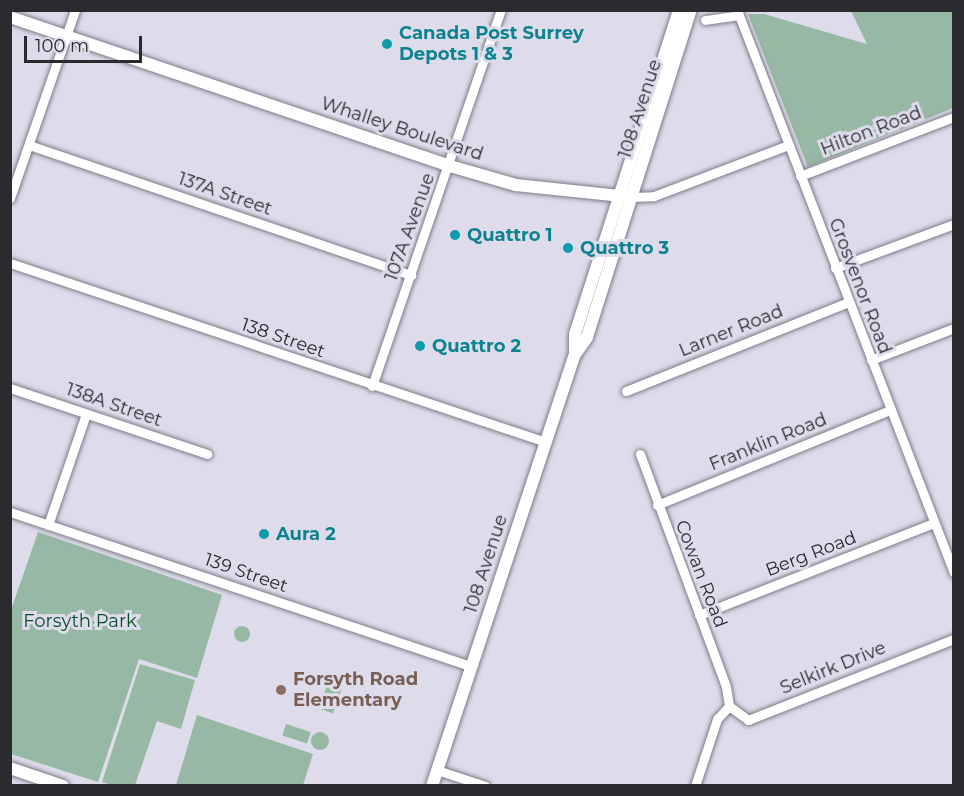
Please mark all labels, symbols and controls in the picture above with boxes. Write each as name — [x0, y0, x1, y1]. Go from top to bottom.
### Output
place label: Canada Post Surrey Depots 1 & 3 — [399, 23, 584, 66]
scale bar — [27, 24, 146, 62]
text: 100 m — [35, 35, 89, 57]
marker: Canada Post Surrey Depots 1 & 3 — [380, 37, 394, 51]
street label: 108 Avenue — [614, 57, 666, 161]
street label: Whalley Boulevard — [318, 93, 486, 165]
street label: Hilton Road — [817, 102, 925, 160]
street label: 137A Street — [175, 168, 275, 220]
street label: 107A Avenue — [380, 170, 440, 284]
street label: Grosvenor Road — [824, 215, 896, 357]
place label: Quattro 1 — [467, 224, 553, 246]
marker: Quattro 1 — [448, 228, 462, 242]
place label: Quattro 3 — [580, 237, 669, 259]
marker: Quattro 3 — [561, 241, 575, 255]
street label: Larner Road — [676, 300, 786, 362]
street label: 138 Street — [238, 314, 328, 362]
place label: Quattro 2 — [432, 335, 521, 357]
marker: Quattro 2 — [413, 339, 427, 353]
street label: 138A Street — [63, 378, 165, 432]
street label: Franklin Road — [706, 409, 830, 475]
street label: 108 Avenue — [460, 512, 512, 616]
street label: Cowan Road — [671, 517, 731, 631]
place label: Aura 2 — [276, 523, 336, 545]
marker: Aura 2 — [257, 527, 271, 541]
street label: Berg Road — [763, 527, 859, 581]
street label: 139 Street — [201, 549, 291, 597]
park label: Forsyth Park — [23, 610, 137, 632]
street label: Selkirk Drive — [777, 637, 889, 699]
place label: Forsyth Road Elementary — [293, 669, 418, 712]
marker: Forsyth Road Elementary — [274, 683, 288, 697]

